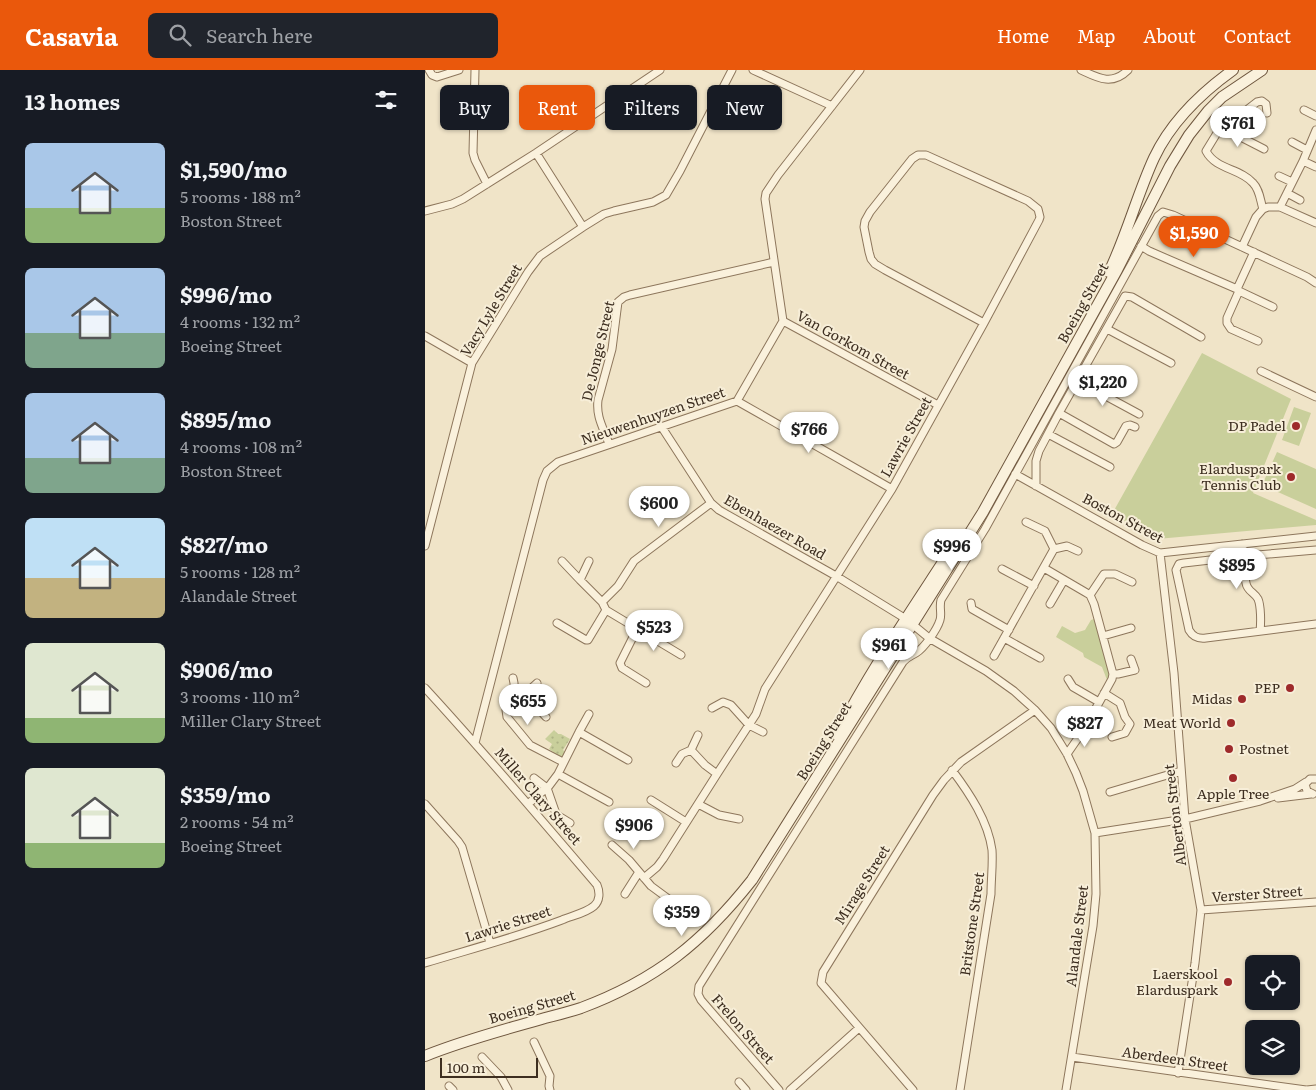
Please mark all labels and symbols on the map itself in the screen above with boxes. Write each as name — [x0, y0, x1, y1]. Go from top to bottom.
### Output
pin: $761 — [1208, 106, 1268, 148]
pin: $1,590 — [1153, 216, 1235, 258]
street label: Boeing Street — [1052, 258, 1113, 346]
street label: Vacy Lyle Street — [455, 259, 526, 360]
street label: De Jonge Street — [576, 298, 618, 403]
street label: Van Gorkom Street — [793, 305, 914, 384]
pin: $1,220 — [1062, 364, 1144, 407]
street label: Nieuwenhuyzen Street — [578, 381, 728, 449]
street label: Lawrie Street — [875, 392, 936, 480]
pin: $766 — [779, 412, 839, 454]
place label: DP Padel — [1228, 415, 1286, 435]
marker: DP Padel — [1290, 420, 1302, 432]
place label: Elarduspark Tennis Club — [1199, 458, 1281, 494]
marker: Elarduspark Tennis Club — [1285, 471, 1297, 483]
pin: $600 — [629, 486, 689, 528]
street label: Boston Street — [1079, 487, 1168, 547]
street label: Ebenhaezer Road — [721, 489, 831, 564]
pin: $996 — [922, 528, 982, 571]
pin: $895 — [1207, 548, 1267, 590]
pin: $523 — [624, 610, 684, 652]
pin: $961 — [859, 628, 919, 670]
place label: PEP — [1254, 677, 1281, 697]
marker: PEP — [1284, 682, 1296, 694]
pin: $655 — [498, 684, 558, 726]
place label: Midas — [1191, 688, 1232, 708]
marker: Midas — [1236, 693, 1248, 705]
street label: Boeing Street — [791, 697, 855, 784]
pin: $827 — [1055, 706, 1115, 748]
place label: Meat World — [1143, 712, 1221, 732]
marker: Meat World — [1225, 717, 1237, 729]
place label: Postnet — [1239, 738, 1289, 758]
street label: Miller Clary Street — [491, 742, 587, 849]
marker: Postnet — [1223, 743, 1235, 755]
street label: Alberton Street — [1158, 762, 1190, 867]
marker: Apple Tree — [1227, 772, 1239, 784]
place label: Apple Tree — [1197, 783, 1269, 803]
pin: $906 — [604, 808, 664, 850]
street label: Mirage Street — [829, 841, 894, 928]
street label: Britstone Street — [954, 870, 988, 977]
street label: Verster Street — [1211, 880, 1303, 906]
street label: Alandale Street — [1060, 884, 1092, 988]
pin: $359 — [652, 894, 712, 937]
street label: Lawrie Street — [462, 900, 554, 946]
place label: Laerskool Elarduspark — [1136, 963, 1218, 999]
marker: Laerskool Elarduspark — [1222, 976, 1234, 988]
street label: Boeing Street — [486, 984, 578, 1028]
street label: Frelon Street — [708, 989, 780, 1068]
street label: Aberdeen Street — [1121, 1041, 1230, 1075]
scale bar — [440, 1055, 537, 1078]

